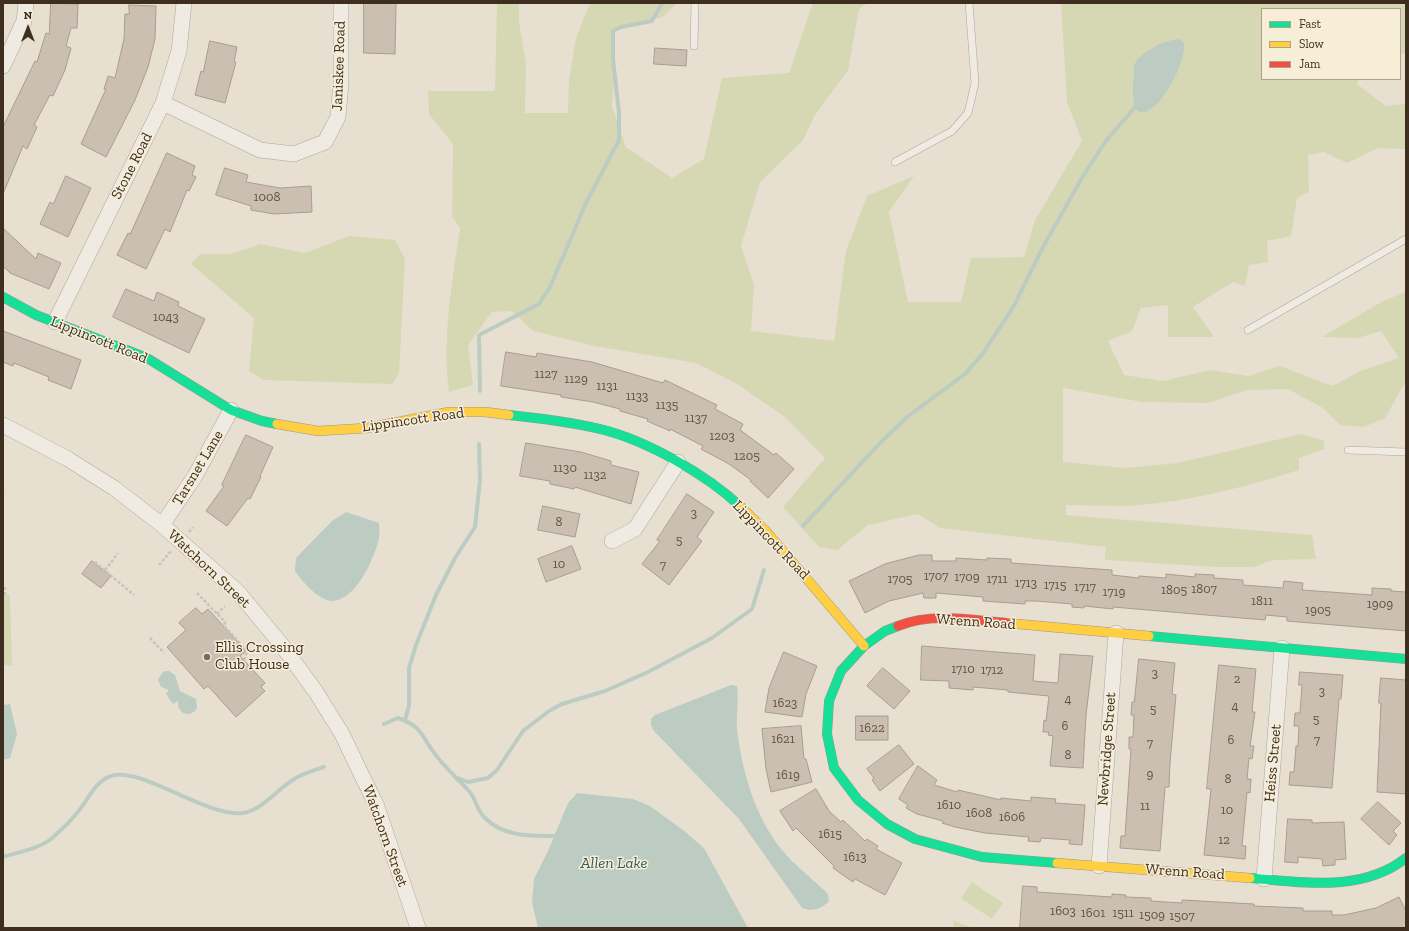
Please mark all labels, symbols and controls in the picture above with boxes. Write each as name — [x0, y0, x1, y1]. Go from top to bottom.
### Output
north arrow — [8, 8, 48, 48]
legend — [1261, 8, 1401, 80]
text: N — [24, 9, 32, 22]
text: Fast — [1299, 17, 1321, 31]
street label: Janiskee Road — [328, 21, 350, 111]
text: Slow — [1299, 37, 1324, 51]
text: Jam — [1299, 57, 1320, 71]
street label: Stone Road — [108, 130, 156, 202]
house number: 1008 — [254, 189, 280, 205]
house number: 1043 — [153, 309, 179, 325]
street label: Lippincott Road — [48, 312, 150, 368]
house number: 1127 — [535, 366, 557, 382]
house number: 1129 — [564, 371, 588, 387]
house number: 1131 — [596, 378, 618, 394]
house number: 1133 — [626, 388, 648, 404]
house number: 1135 — [655, 397, 679, 413]
street label: Lippincott Road — [361, 404, 465, 436]
house number: 1137 — [685, 410, 707, 426]
street label: Tarsnet Lane — [168, 427, 228, 509]
house number: 1203 — [709, 428, 735, 444]
house number: 1205 — [734, 448, 760, 464]
house number: 1130 — [553, 460, 577, 476]
house number: 1132 — [583, 467, 607, 483]
street label: Lippincott Road — [729, 497, 813, 583]
house number: 3 — [691, 505, 697, 521]
house number: 8 — [556, 514, 562, 530]
street label: Watchorn Street — [164, 526, 254, 612]
house number: 5 — [676, 532, 682, 548]
house number: 10 — [553, 556, 565, 572]
house number: 7 — [660, 557, 666, 573]
house number: 1707 — [924, 568, 948, 584]
house number: 1709 — [954, 569, 980, 585]
house number: 1705 — [887, 571, 913, 587]
house number: 1711 — [987, 571, 1007, 587]
house number: 1713 — [1015, 575, 1037, 591]
house number: 1715 — [1044, 577, 1066, 593]
house number: 1717 — [1074, 579, 1096, 595]
house number: 1807 — [1191, 581, 1217, 597]
house number: 1805 — [1161, 582, 1187, 598]
house number: 1719 — [1103, 584, 1125, 600]
house number: 1811 — [1251, 593, 1273, 609]
house number: 1909 — [1367, 596, 1393, 612]
house number: 1905 — [1305, 602, 1331, 618]
street label: Wrenn Road — [936, 610, 1016, 634]
place label: Ellis Crossing Club House — [215, 639, 304, 674]
marker: Ellis Crossing Club House — [202, 652, 212, 662]
house number: 1710 — [951, 661, 975, 677]
house number: 1712 — [981, 662, 1003, 678]
house number: 3 — [1152, 665, 1158, 681]
house number: 2 — [1234, 671, 1240, 687]
house number: 3 — [1319, 683, 1325, 699]
house number: 4 — [1064, 691, 1072, 707]
street label: Newbridge Street — [1094, 691, 1120, 807]
house number: 1623 — [773, 695, 797, 711]
house number: 4 — [1231, 698, 1239, 714]
house number: 5 — [1150, 701, 1156, 717]
house number: 5 — [1313, 711, 1319, 727]
house number: 6 — [1062, 718, 1068, 734]
house number: 1622 — [859, 720, 885, 736]
street label: Heiss Street — [1261, 723, 1285, 803]
house number: 1621 — [771, 731, 795, 747]
house number: 6 — [1228, 732, 1234, 748]
house number: 7 — [1314, 732, 1320, 748]
house number: 7 — [1147, 735, 1153, 751]
house number: 8 — [1065, 747, 1071, 763]
house number: 9 — [1147, 766, 1153, 782]
house number: 1619 — [776, 767, 800, 783]
house number: 8 — [1225, 771, 1231, 787]
street label: Watchorn Street — [358, 783, 412, 889]
house number: 1610 — [937, 797, 961, 813]
house number: 11 — [1140, 798, 1150, 814]
house number: 10 — [1221, 802, 1233, 818]
house number: 1608 — [966, 805, 992, 821]
house number: 1606 — [999, 809, 1025, 825]
house number: 1615 — [818, 826, 842, 842]
house number: 12 — [1218, 832, 1230, 848]
house number: 1613 — [843, 849, 867, 865]
water label: Allen Lake — [580, 853, 648, 873]
street label: Wrenn Road — [1145, 860, 1225, 884]
house number: 1603 — [1050, 903, 1076, 919]
house number: 1601 — [1081, 905, 1105, 921]
house number: 1511 — [1112, 905, 1134, 921]
house number: 1509 — [1139, 907, 1165, 923]
house number: 1507 — [1169, 908, 1195, 924]

